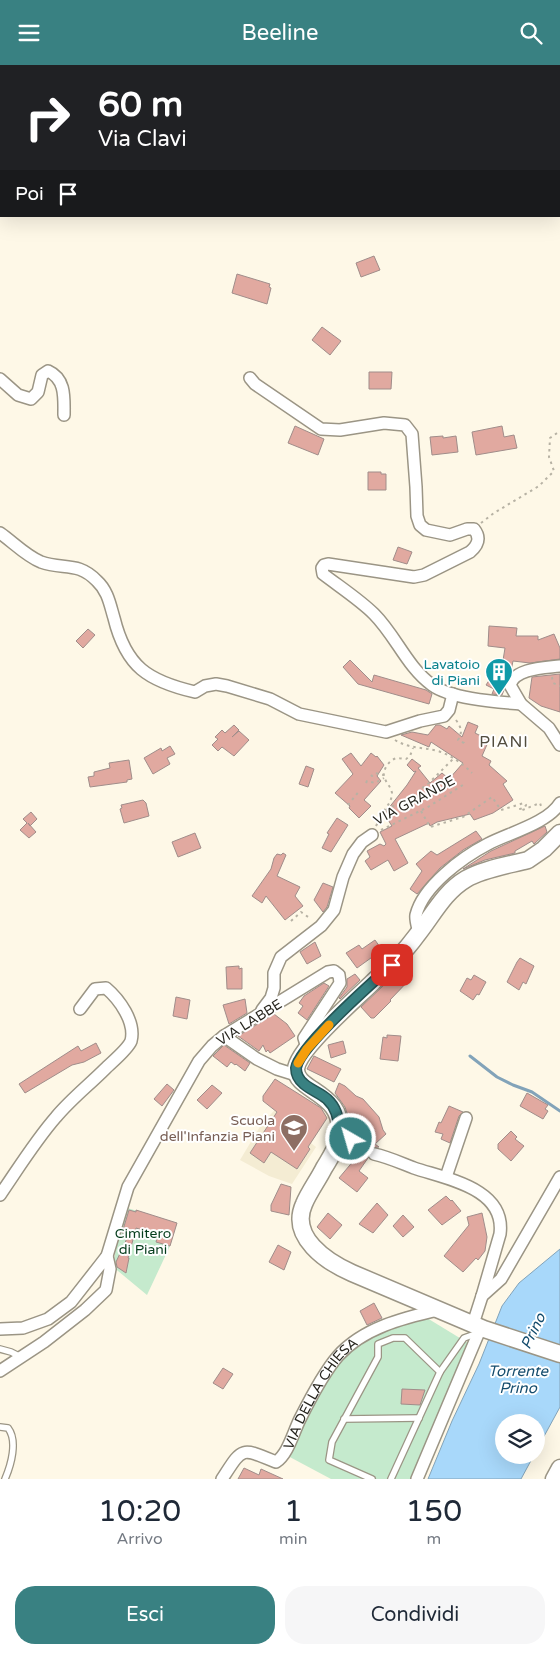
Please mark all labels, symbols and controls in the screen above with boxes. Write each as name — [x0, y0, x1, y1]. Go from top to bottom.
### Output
icon: menu — [15, 19, 43, 47]
icon: search — [517, 19, 545, 47]
text: Beeline — [242, 20, 318, 46]
text: 60 m — [98, 84, 183, 126]
icon: right — [15, 85, 80, 150]
text: Via Clavi — [98, 126, 187, 152]
icon: arrive — [54, 180, 82, 208]
text: Poi — [15, 183, 44, 205]
place label: Lavatoio di Piani — [423, 656, 480, 689]
building icon: Lavatoio di Piani — [484, 657, 514, 696]
district label: PIANI — [479, 732, 529, 752]
street label: VIA GRANDE — [371, 772, 458, 829]
pin — [371, 944, 413, 986]
icon: arrive — [378, 951, 406, 979]
street label: VIA LABBE — [213, 995, 285, 1049]
place label: Scuola dell'Infanzia Piani — [160, 1112, 275, 1145]
position arrow — [324, 1112, 376, 1164]
school or university icon: Scuola dell'Infanzia Piani — [279, 1113, 309, 1152]
park label: Cimitero di Piani — [115, 1225, 171, 1258]
water label: Prino — [517, 1309, 550, 1352]
street label: VIA DELLA CHIESA — [280, 1334, 361, 1452]
water label: Torrente Prino — [488, 1362, 550, 1397]
map controls — [495, 1414, 545, 1464]
button: layers — [495, 1414, 545, 1464]
text: 10:20 — [98, 1493, 181, 1530]
text: 1 — [284, 1493, 303, 1530]
text: 150 — [406, 1493, 462, 1530]
text: Arrivo — [116, 1529, 163, 1549]
text: min — [279, 1529, 308, 1549]
text: m — [426, 1529, 441, 1549]
button: Esci — [15, 1586, 275, 1644]
button: Condividi — [285, 1586, 545, 1644]

